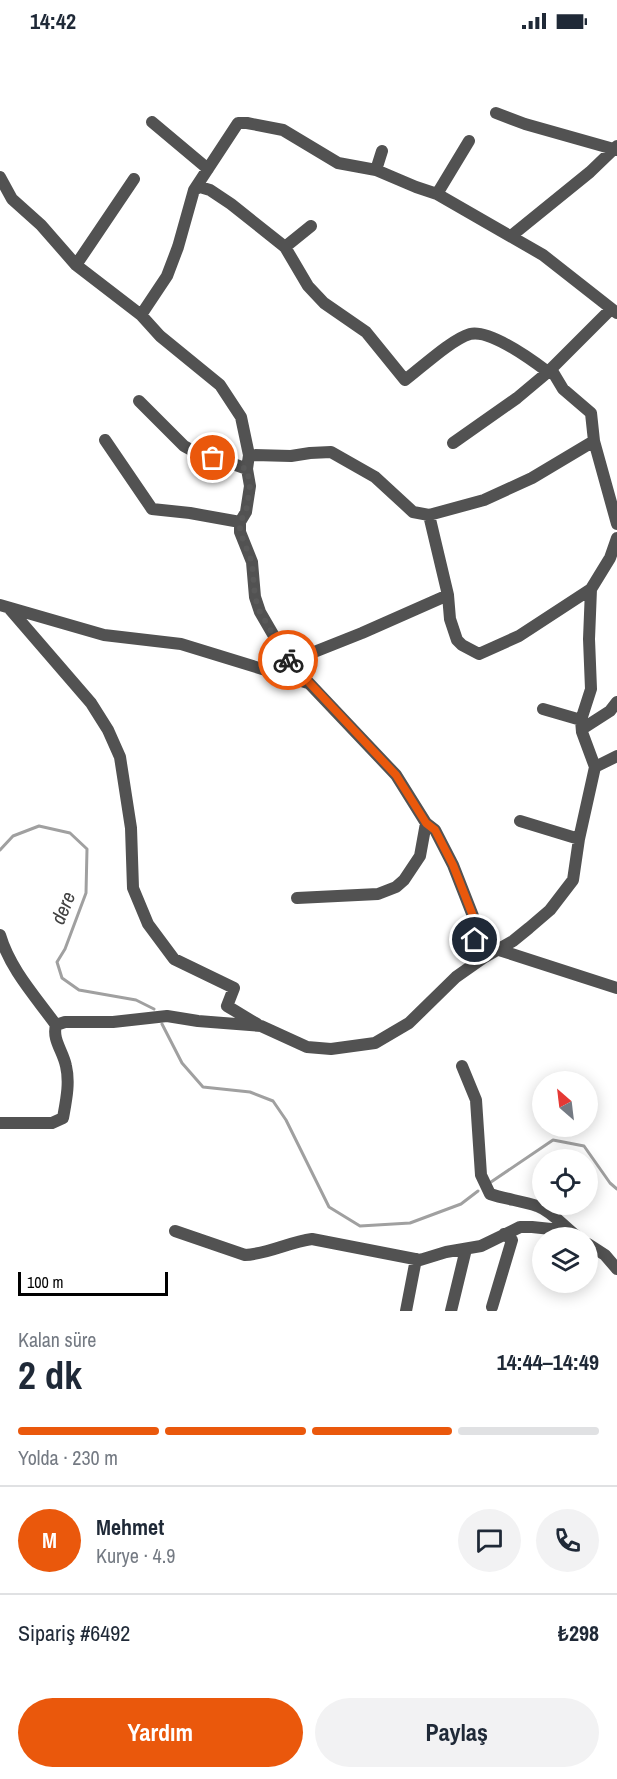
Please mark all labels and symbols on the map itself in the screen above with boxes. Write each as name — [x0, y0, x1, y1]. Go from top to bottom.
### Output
pin — [187, 432, 238, 483]
courier — [258, 630, 318, 690]
water label: dere — [44, 888, 81, 928]
pin — [449, 914, 500, 965]
north arrow — [532, 1071, 598, 1137]
scale bar — [18, 1269, 168, 1296]

